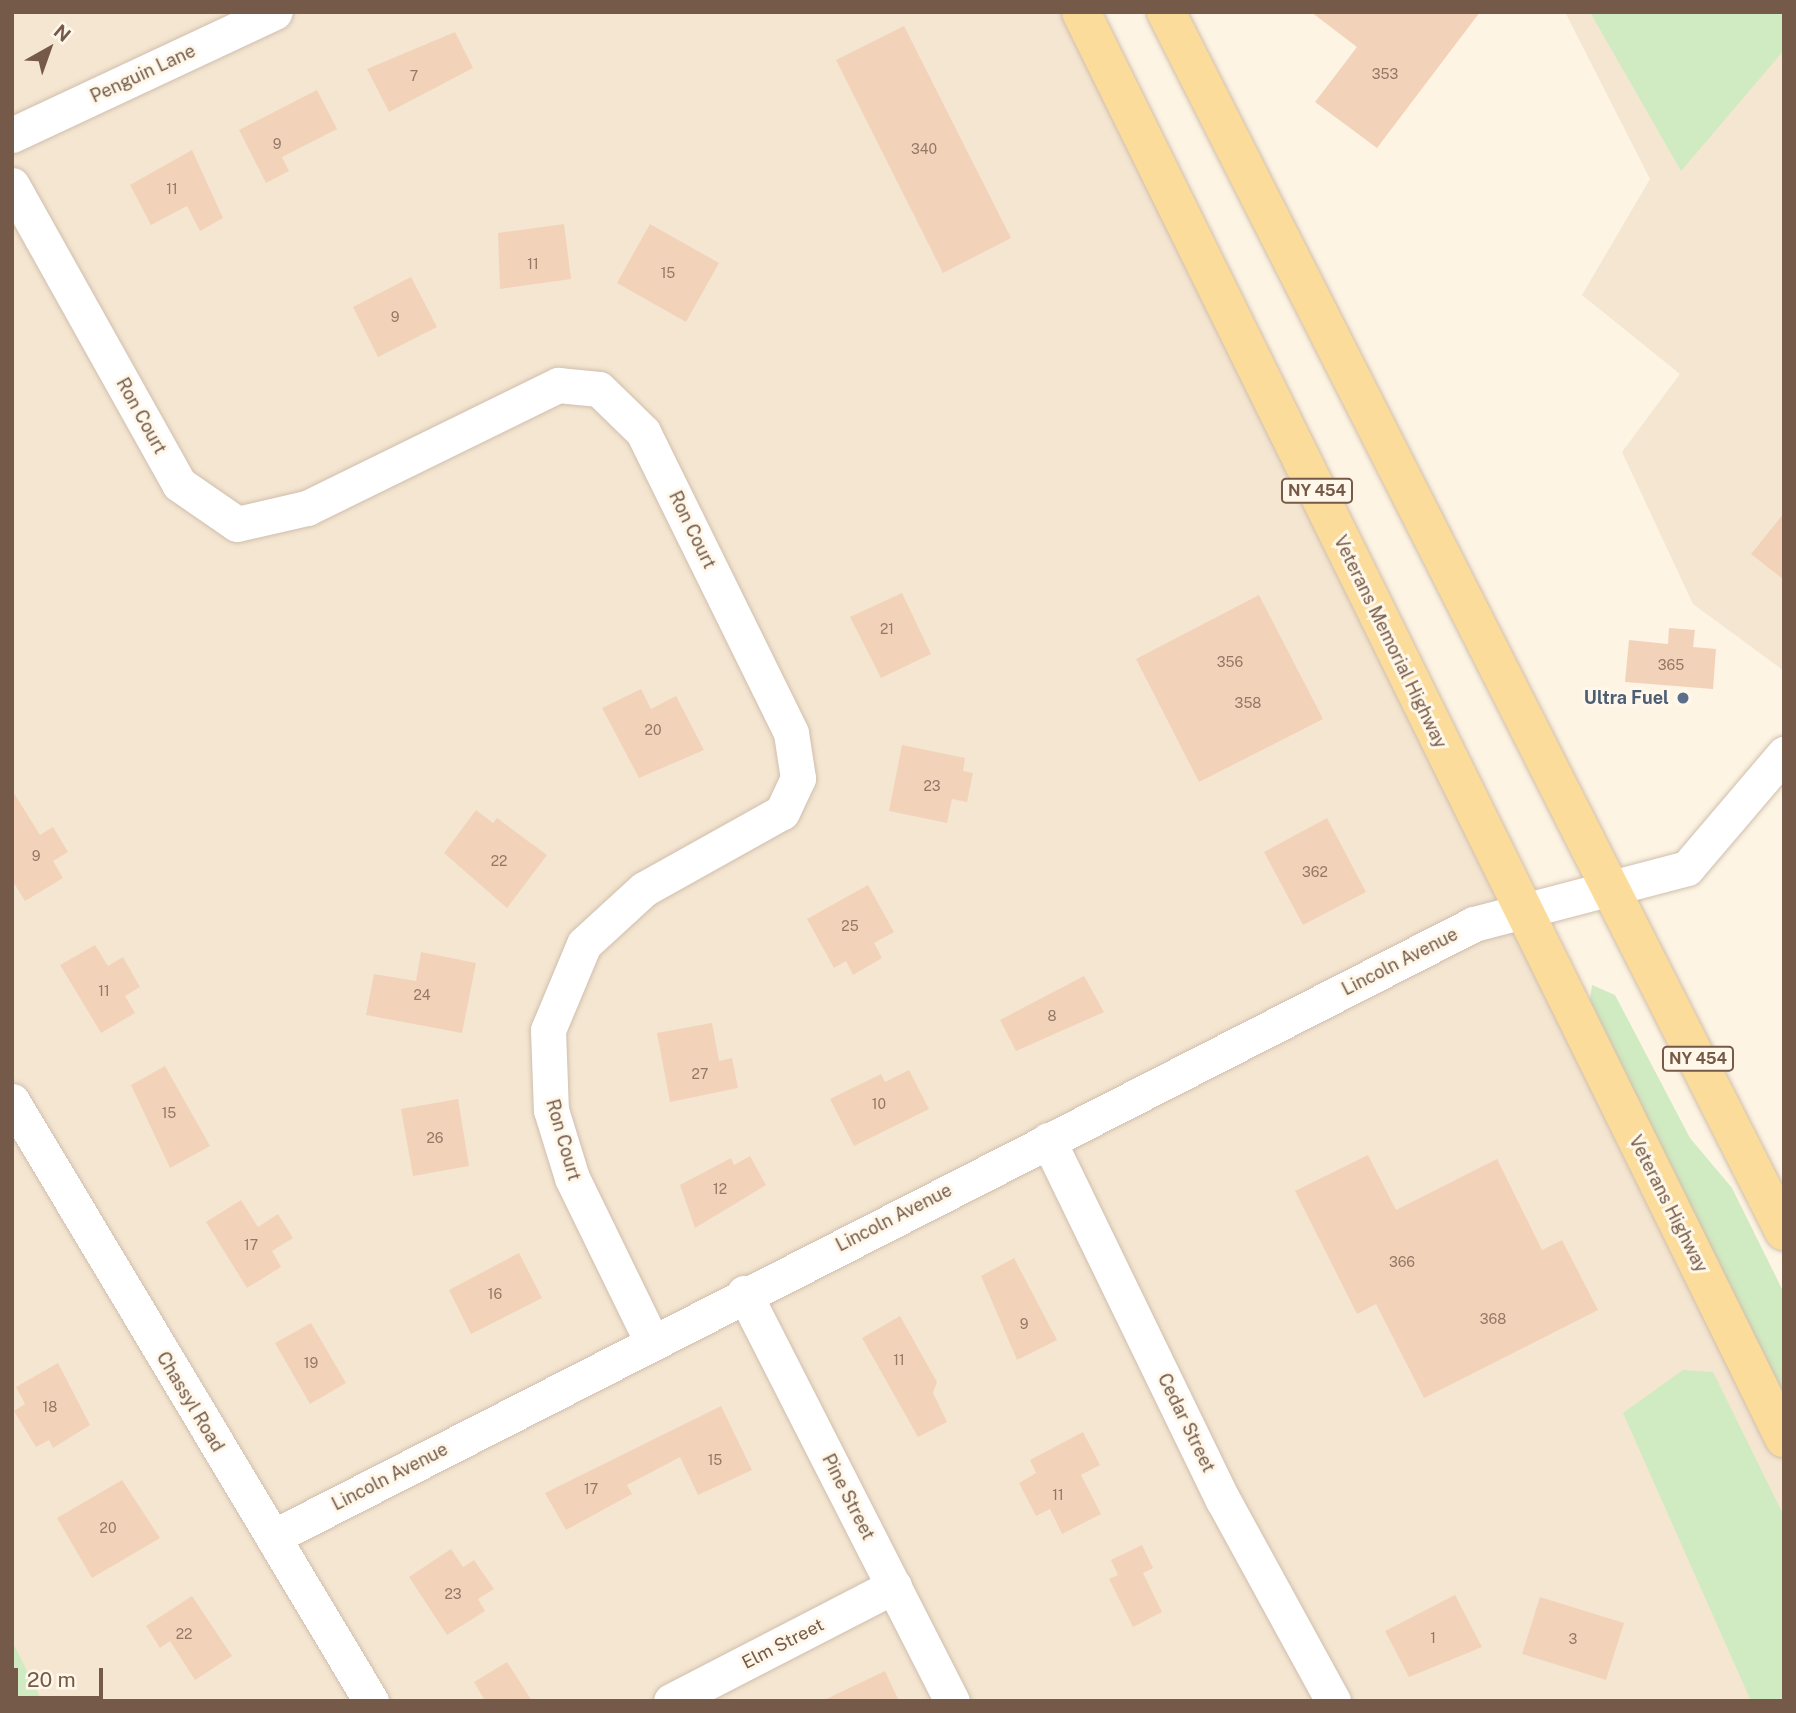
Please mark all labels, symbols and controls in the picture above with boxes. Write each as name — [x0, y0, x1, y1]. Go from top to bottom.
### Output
north arrow — [14, 14, 84, 84]
text: N — [50, 20, 75, 46]
street label: Penguin Lane — [87, 40, 199, 108]
house number: 353 — [1372, 66, 1398, 82]
house number: 7 — [410, 68, 418, 84]
house number: 9 — [273, 136, 281, 152]
house number: 340 — [911, 141, 937, 157]
house number: 11 — [166, 181, 178, 197]
house number: 11 — [527, 256, 539, 272]
house number: 15 — [661, 265, 675, 281]
house number: 9 — [391, 309, 399, 325]
street label: Ron Court — [111, 374, 171, 458]
road number: NY 454 — [1280, 478, 1354, 504]
street label: Ron Court — [664, 488, 720, 572]
street label: Veterans Memorial Highway — [1329, 532, 1451, 752]
house number: 21 — [880, 621, 894, 637]
house number: 356 — [1217, 654, 1243, 670]
house number: 365 — [1658, 657, 1684, 673]
place label: Ultra Fuel — [1584, 687, 1669, 709]
marker: Ultra Fuel — [1675, 690, 1691, 706]
house number: 358 — [1235, 695, 1261, 711]
house number: 20 — [645, 722, 661, 738]
house number: 23 — [923, 778, 941, 794]
house number: 9 — [32, 848, 40, 864]
house number: 22 — [491, 853, 507, 869]
house number: 362 — [1302, 864, 1328, 880]
house number: 25 — [841, 918, 859, 934]
street label: Lincoln Avenue — [1338, 924, 1462, 1000]
house number: 11 — [98, 983, 110, 999]
house number: 24 — [413, 987, 431, 1003]
house number: 8 — [1047, 1008, 1057, 1024]
road number: NY 454 — [1661, 1046, 1735, 1072]
house number: 27 — [692, 1066, 708, 1082]
house number: 10 — [872, 1096, 886, 1112]
street label: Ron Court — [541, 1097, 585, 1183]
house number: 15 — [162, 1105, 176, 1121]
house number: 26 — [426, 1130, 444, 1146]
street label: Veterans Highway — [1624, 1132, 1712, 1276]
street label: Lincoln Avenue — [832, 1180, 956, 1256]
house number: 12 — [713, 1181, 727, 1197]
house number: 17 — [244, 1237, 258, 1253]
house number: 366 — [1389, 1254, 1415, 1270]
house number: 16 — [488, 1286, 502, 1302]
house number: 368 — [1480, 1311, 1506, 1327]
house number: 9 — [1020, 1316, 1028, 1332]
street label: Chassyl Road — [152, 1348, 228, 1456]
house number: 11 — [893, 1352, 905, 1368]
house number: 19 — [304, 1355, 318, 1371]
street label: Cedar Street — [1153, 1370, 1219, 1476]
house number: 18 — [43, 1399, 57, 1415]
street label: Lincoln Avenue — [328, 1439, 452, 1515]
street label: Pine Street — [817, 1450, 879, 1544]
house number: 15 — [708, 1452, 722, 1468]
house number: 17 — [584, 1481, 598, 1497]
house number: 11 — [1052, 1487, 1064, 1503]
house number: 20 — [100, 1520, 116, 1536]
house number: 23 — [444, 1586, 462, 1602]
street label: Elm Street — [739, 1614, 827, 1674]
house number: 22 — [176, 1626, 192, 1642]
house number: 1 — [1430, 1630, 1436, 1646]
house number: 3 — [1569, 1631, 1577, 1647]
scale bar — [18, 1654, 107, 1698]
text: 20 m — [27, 1667, 76, 1692]

